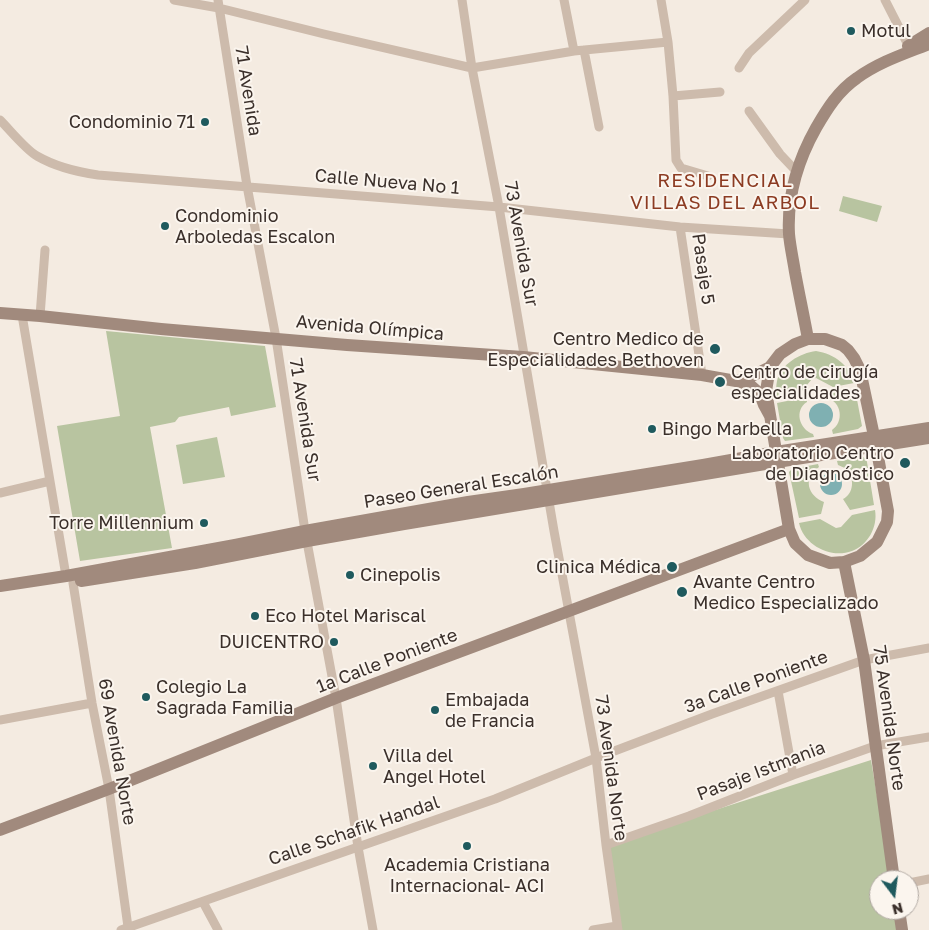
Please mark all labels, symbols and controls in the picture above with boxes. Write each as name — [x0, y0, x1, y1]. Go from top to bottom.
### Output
place label: Motul — [861, 20, 911, 42]
marker: Motul — [845, 25, 857, 37]
street label: 71 Avenida — [230, 44, 266, 138]
place label: Condominio 71 — [69, 111, 195, 133]
marker: Condominio 71 — [199, 116, 211, 128]
street label: Calle Nueva No 1 — [314, 165, 460, 199]
district label: RESIDENCIAL VILLAS DEL ARBOL — [628, 170, 822, 214]
street label: 73 Avenida Sur — [499, 180, 543, 308]
place label: Condominio Arboledas Escalon — [175, 205, 335, 248]
marker: Condominio Arboledas Escalon — [159, 220, 171, 232]
street label: Pasaje 5 — [687, 232, 719, 306]
street label: Avenida Olímpica — [295, 311, 445, 345]
place label: Centro Medico de Especialidades Bethoven — [487, 328, 704, 370]
marker: Centro Medico de Especialidades Bethoven — [708, 342, 722, 356]
street label: 71 Avenida Sur — [285, 357, 325, 483]
place label: Centro de cirugía especialidades — [731, 361, 879, 404]
marker: Centro de cirugía especialidades — [713, 375, 727, 389]
place label: Bingo Marbella — [662, 418, 792, 440]
marker: Bingo Marbella — [646, 423, 658, 435]
place label: Laboratorio Centro de Diagnóstico — [731, 442, 894, 484]
marker: Laboratorio Centro de Diagnóstico — [898, 456, 912, 470]
street label: Paseo General Escalón — [362, 461, 560, 513]
place label: Torre Millennium — [49, 512, 194, 534]
marker: Torre Millennium — [198, 517, 210, 529]
place label: Clinica Médica — [536, 556, 661, 578]
marker: Clinica Médica — [665, 560, 679, 574]
place label: Cinepolis — [360, 564, 441, 586]
marker: Cinepolis — [344, 569, 356, 581]
place label: Avante Centro Medico Especializado — [693, 571, 879, 614]
marker: Avante Centro Medico Especializado — [675, 585, 689, 599]
place label: Eco Hotel Mariscal — [265, 605, 426, 627]
marker: Eco Hotel Mariscal — [249, 610, 261, 622]
street label: 1a Calle Poniente — [313, 624, 461, 698]
place label: DUICENTRO — [219, 631, 324, 653]
marker: DUICENTRO — [328, 636, 340, 648]
street label: 75 Avenida Norte — [868, 644, 910, 792]
street label: 3a Calle Poniente — [681, 646, 831, 718]
place label: Colegio La Sagrada Familia — [156, 676, 294, 719]
street label: 69 Avenida Norte — [93, 677, 141, 827]
place label: Embajada de Francia — [445, 689, 535, 732]
marker: Colegio La Sagrada Familia — [140, 691, 152, 703]
street label: 73 Avenida Norte — [590, 694, 632, 842]
marker: Embajada de Francia — [429, 704, 441, 716]
street label: Pasaje Istmania — [694, 737, 828, 805]
place label: Villa del Angel Hotel — [383, 745, 486, 788]
marker: Villa del Angel Hotel — [367, 760, 379, 772]
street label: Calle Schafik Handal — [266, 792, 442, 870]
marker: Academia Cristiana Internacional- ACI — [461, 840, 473, 852]
place label: Academia Cristiana Internacional- ACI — [384, 854, 550, 896]
north arrow — [869, 870, 919, 920]
text: N — [890, 899, 905, 919]

